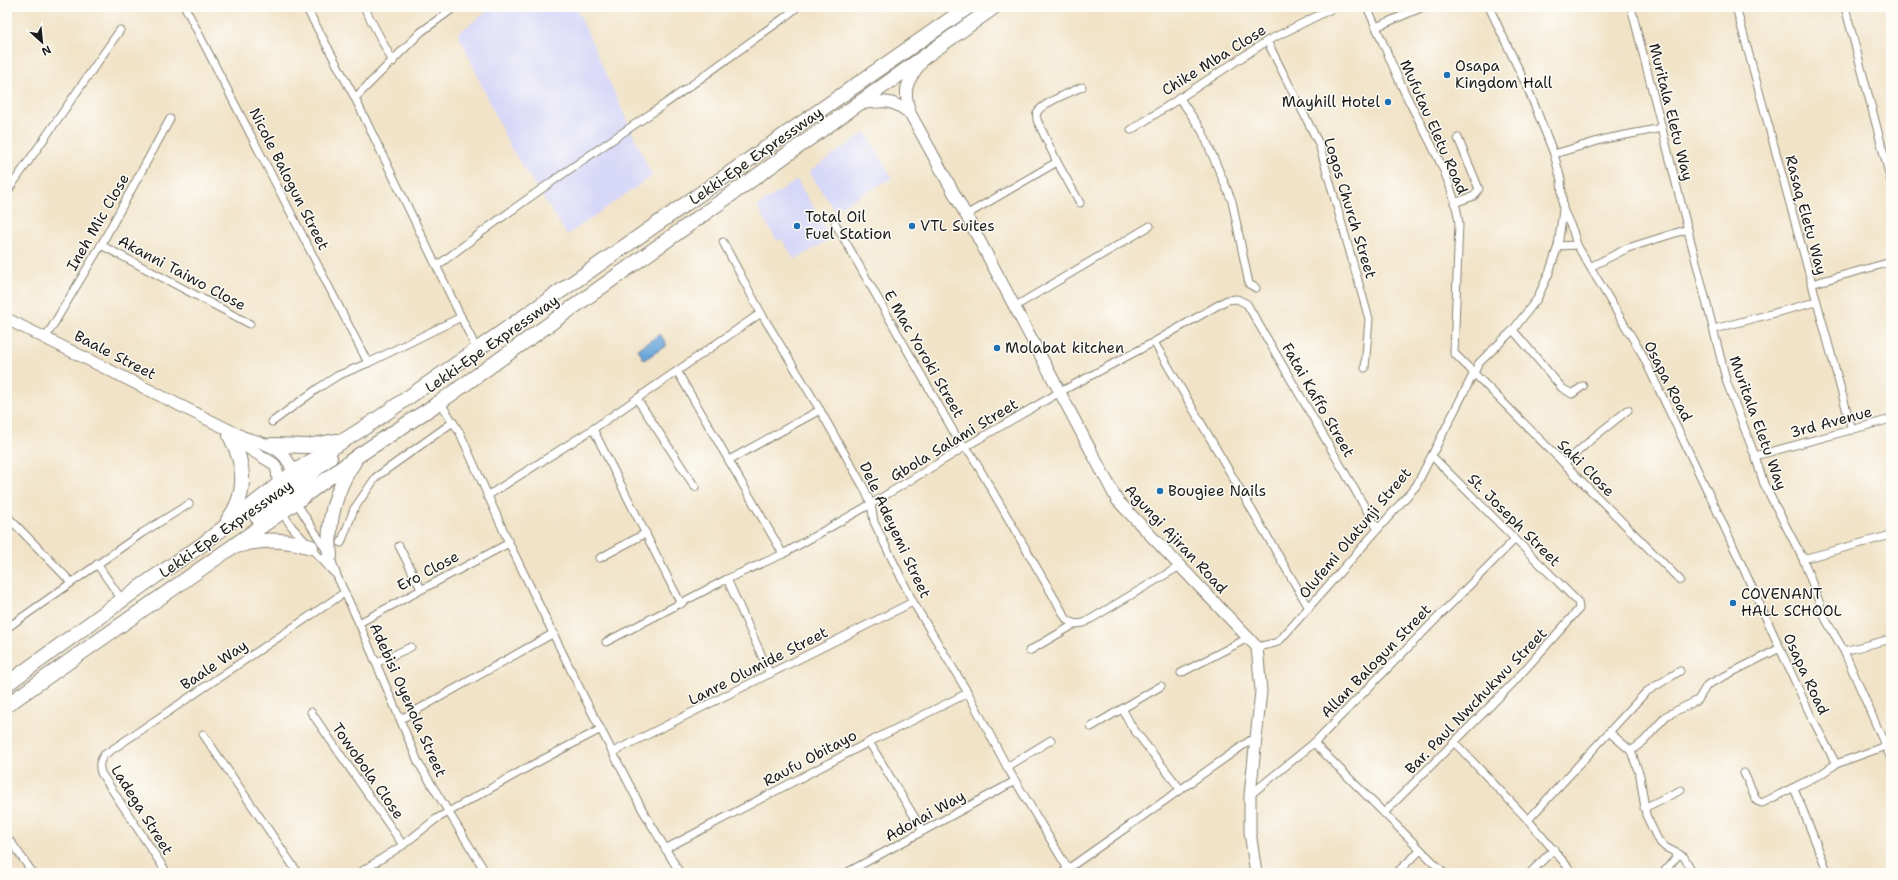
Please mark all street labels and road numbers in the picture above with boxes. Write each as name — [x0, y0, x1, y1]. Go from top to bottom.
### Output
street label: Chike Mba Close — [1158, 20, 1270, 100]
street label: Muritala Eletu Way — [1644, 41, 1698, 183]
street label: Mufutau Eletu Road — [1395, 57, 1473, 198]
street label: Lekki-Epe Expressway — [685, 102, 827, 210]
street label: Nicole Balogun Street — [244, 104, 334, 254]
street label: Logos Church Street — [1319, 135, 1381, 281]
street label: Rasaq Eletu Way — [1780, 153, 1832, 277]
street label: Ineh Mic Close — [62, 170, 134, 274]
street label: Akanni Taiwo Close — [115, 231, 249, 315]
street label: E Mac Yoroki Street — [879, 287, 969, 421]
street label: Lekki-Epe Expressway — [421, 290, 563, 398]
street label: Baale Street — [71, 326, 159, 384]
street label: Osapa Road — [1639, 337, 1697, 425]
street label: Fatai Kaffo Street — [1277, 339, 1359, 461]
street label: Muritala Eletu Way — [1724, 353, 1792, 493]
street label: Gbola Salami Street — [886, 394, 1022, 486]
street label: 3rd Avenue — [1788, 401, 1874, 443]
street label: Saki Close — [1553, 435, 1619, 501]
street label: Dele Adeyemi Street — [855, 459, 935, 601]
street label: Olufemi Olatunji Street — [1294, 463, 1416, 603]
street label: St. Joseph Street — [1463, 469, 1565, 571]
street label: Lekki-Epe Expressway — [155, 475, 297, 583]
street label: Agungi Ajiran Road — [1120, 480, 1232, 598]
street label: Ero Close — [394, 546, 462, 596]
street label: Allan Balogun Street — [1316, 600, 1436, 722]
street label: Adebisi Oyenola Street — [365, 620, 451, 780]
street label: Lanre Olumide Street — [685, 622, 831, 710]
street label: Bar. Paul Nwchukwu Street — [1401, 624, 1551, 778]
street label: Osapa Road — [1778, 630, 1834, 718]
street label: Baale Way — [177, 635, 251, 695]
street label: Towobola Close — [327, 719, 409, 823]
street label: Raufu Obitayo — [760, 725, 860, 791]
street label: Ladega Street — [106, 761, 178, 859]
street label: Adonai Way — [881, 786, 969, 846]

